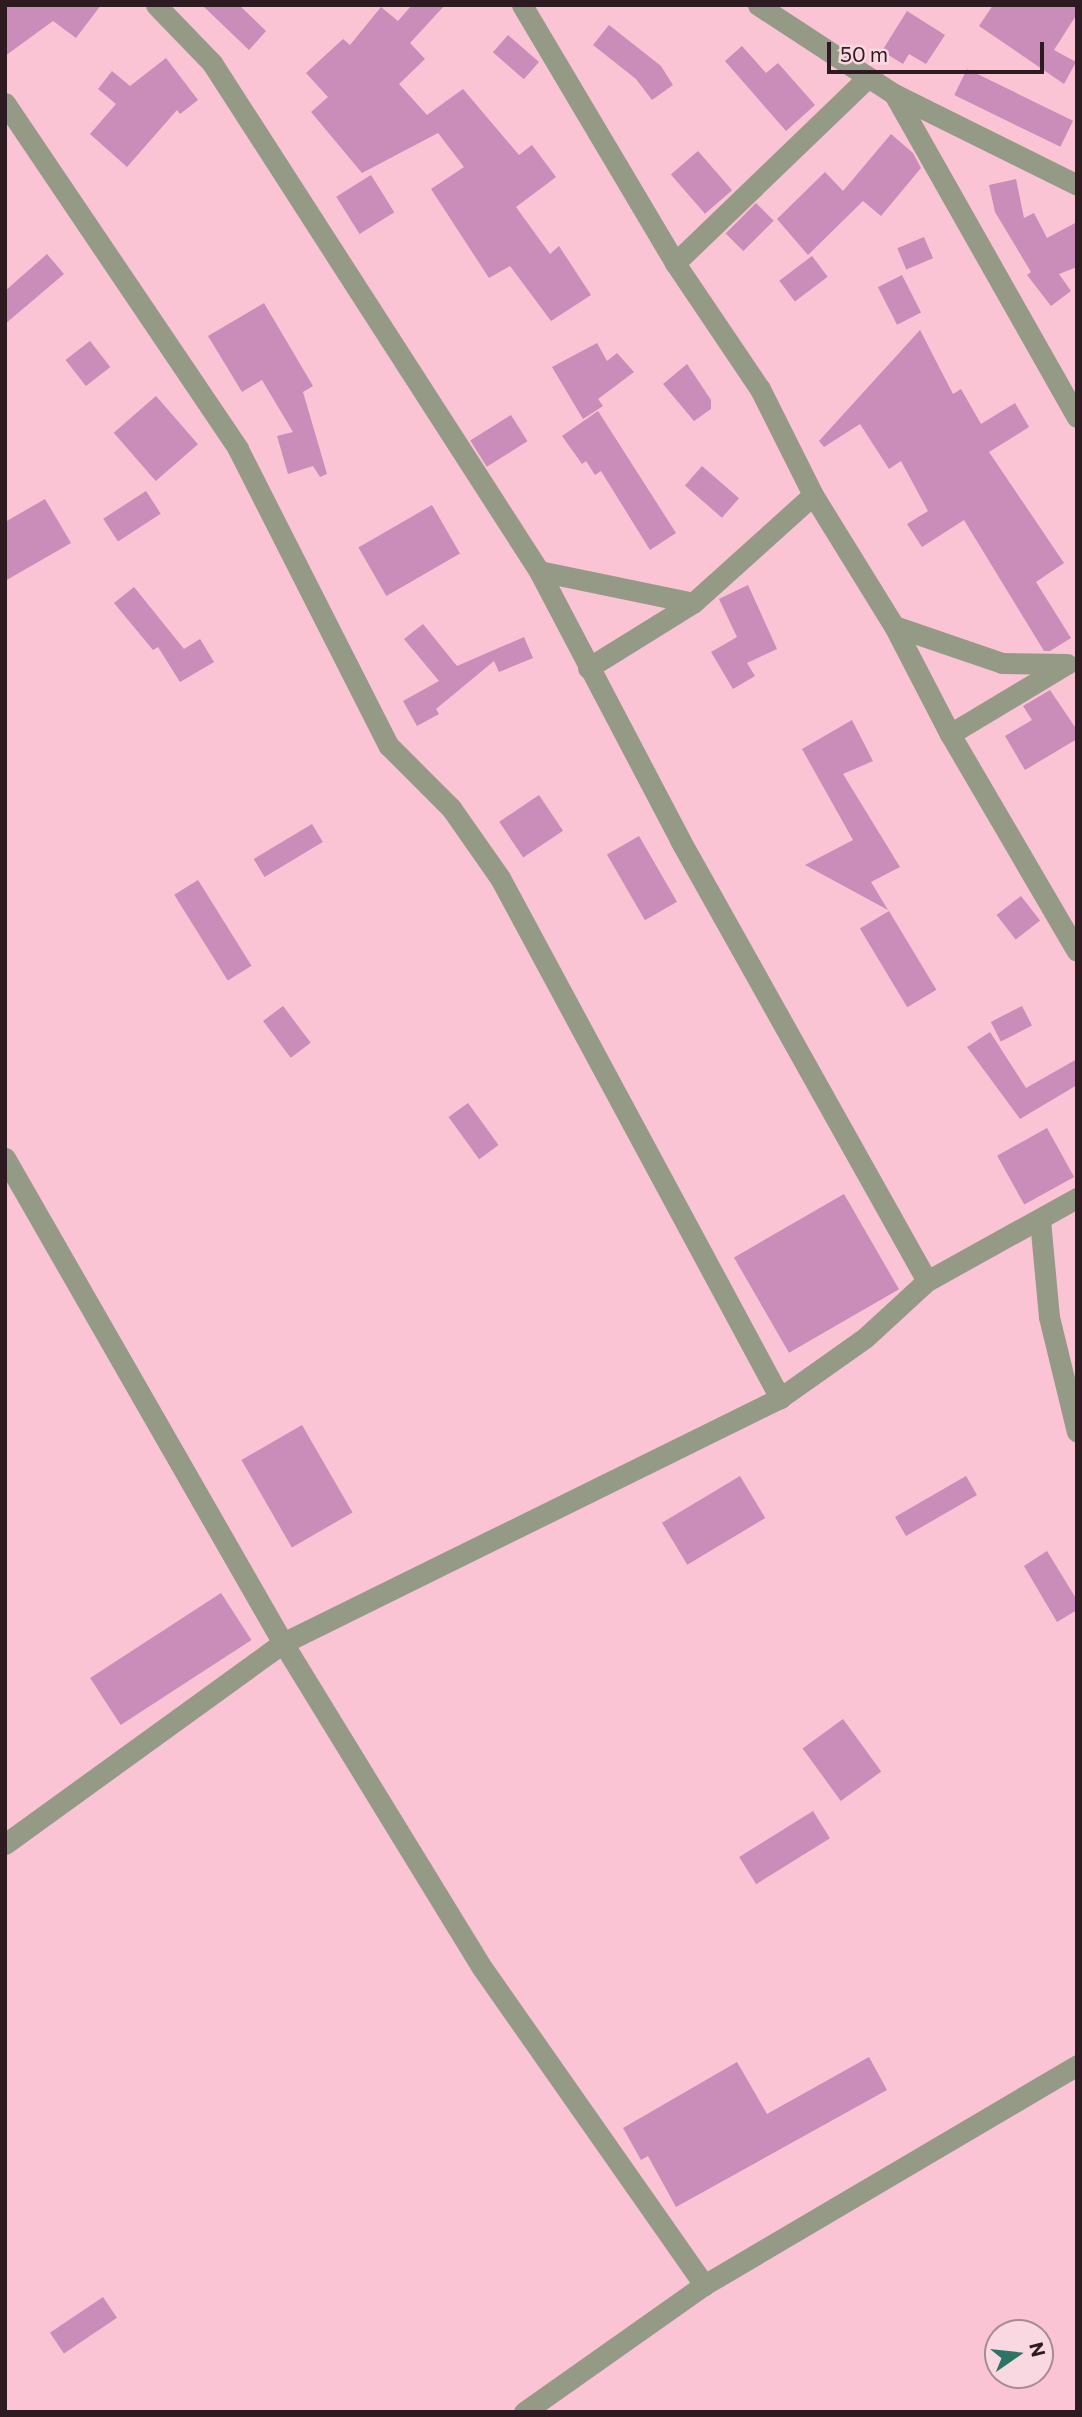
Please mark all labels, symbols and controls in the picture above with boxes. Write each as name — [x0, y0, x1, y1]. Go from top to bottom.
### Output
scale bar — [830, 28, 1047, 72]
text: 50 m — [840, 41, 888, 66]
north arrow — [984, 2319, 1054, 2389]
text: N — [1025, 2340, 1051, 2359]

